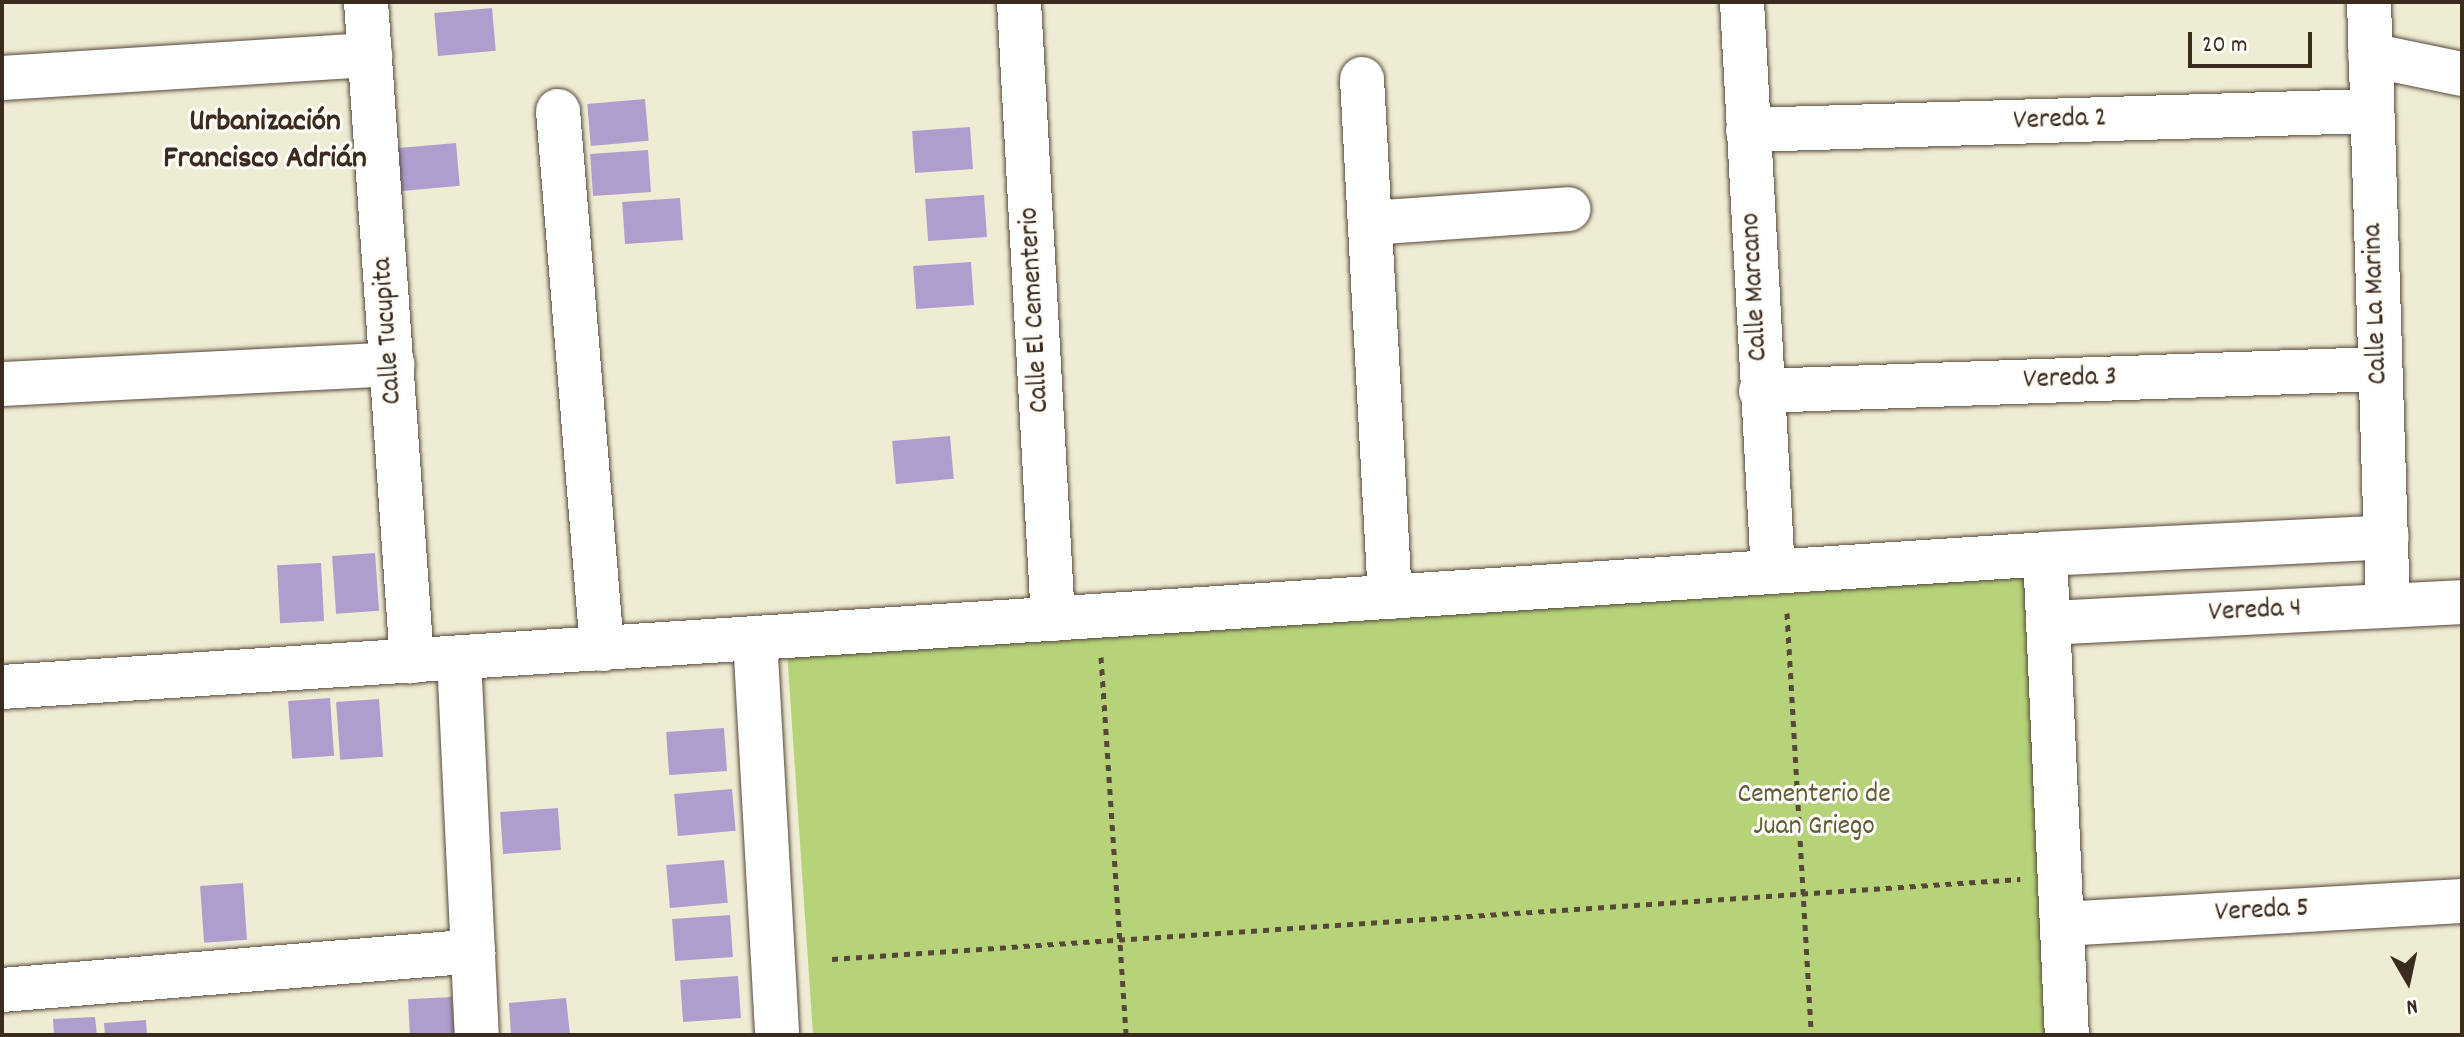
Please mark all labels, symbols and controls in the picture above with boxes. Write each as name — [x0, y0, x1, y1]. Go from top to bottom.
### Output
scale bar — [2192, 16, 2316, 66]
text: 20 m — [2202, 29, 2248, 63]
street label: Vereda 2 — [2013, 103, 2107, 139]
district label: Urbanización Francisco Adrián — [163, 105, 367, 180]
street label: Calle El Cementerio — [1014, 206, 1058, 414]
street label: Calle Marcano — [1735, 212, 1777, 362]
street label: Calle La Marina — [2357, 223, 2397, 385]
street label: Calle Tucupita — [367, 256, 411, 406]
street label: Vereda 3 — [2023, 362, 2117, 398]
street label: Vereda 4 — [2208, 593, 2302, 631]
park label: Cementerio de Juan Griego — [1737, 779, 1891, 845]
street label: Vereda 5 — [2214, 893, 2310, 931]
north arrow — [2368, 941, 2448, 1021]
text: N — [2404, 989, 2420, 1021]

